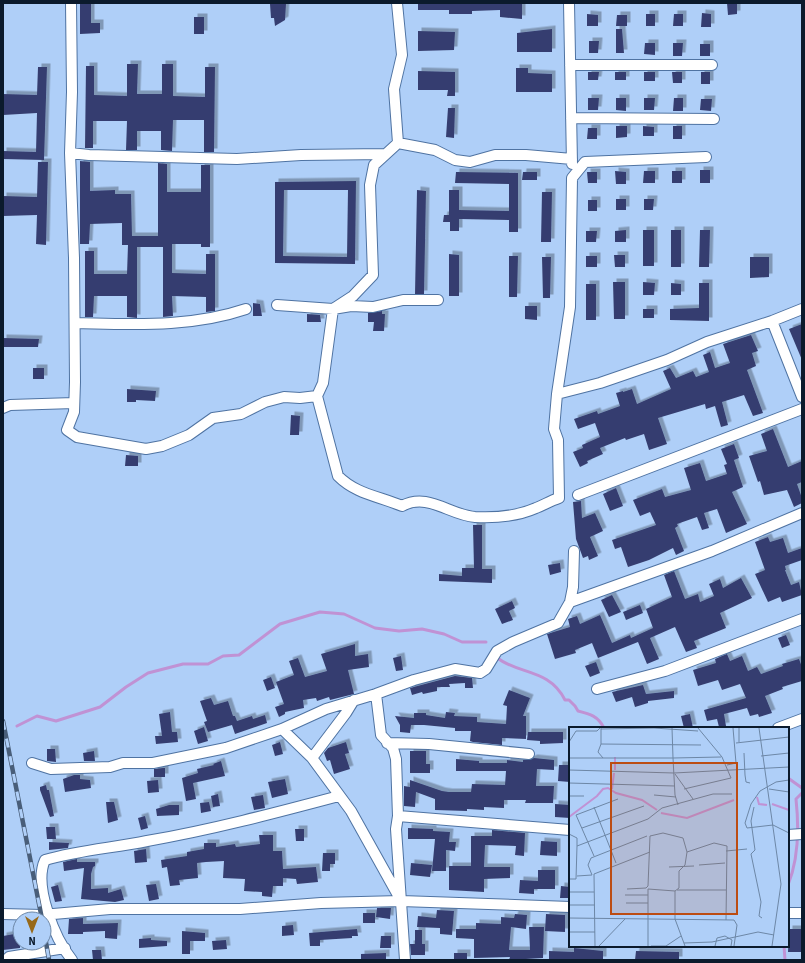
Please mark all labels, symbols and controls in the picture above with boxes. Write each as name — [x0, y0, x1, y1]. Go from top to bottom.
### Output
inset map — [569, 727, 789, 947]
north arrow — [12, 911, 52, 951]
text: N — [28, 933, 36, 948]

